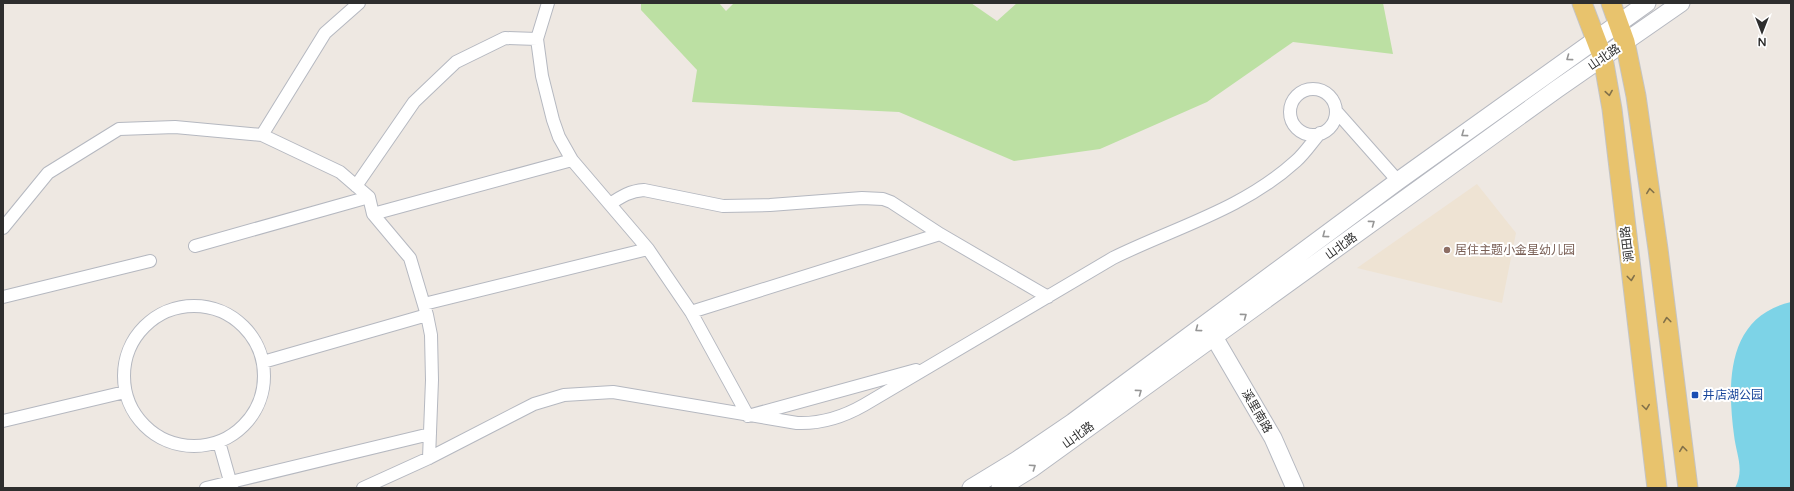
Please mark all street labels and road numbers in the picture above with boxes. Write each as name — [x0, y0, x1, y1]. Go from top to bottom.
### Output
street label: 山北路 — [1585, 41, 1623, 73]
street label: 涧田路 — [1618, 225, 1636, 263]
street label: 山北路 — [1322, 230, 1360, 262]
street label: 溪里南路 — [1239, 387, 1275, 435]
street label: 山北路 — [1059, 419, 1097, 451]

